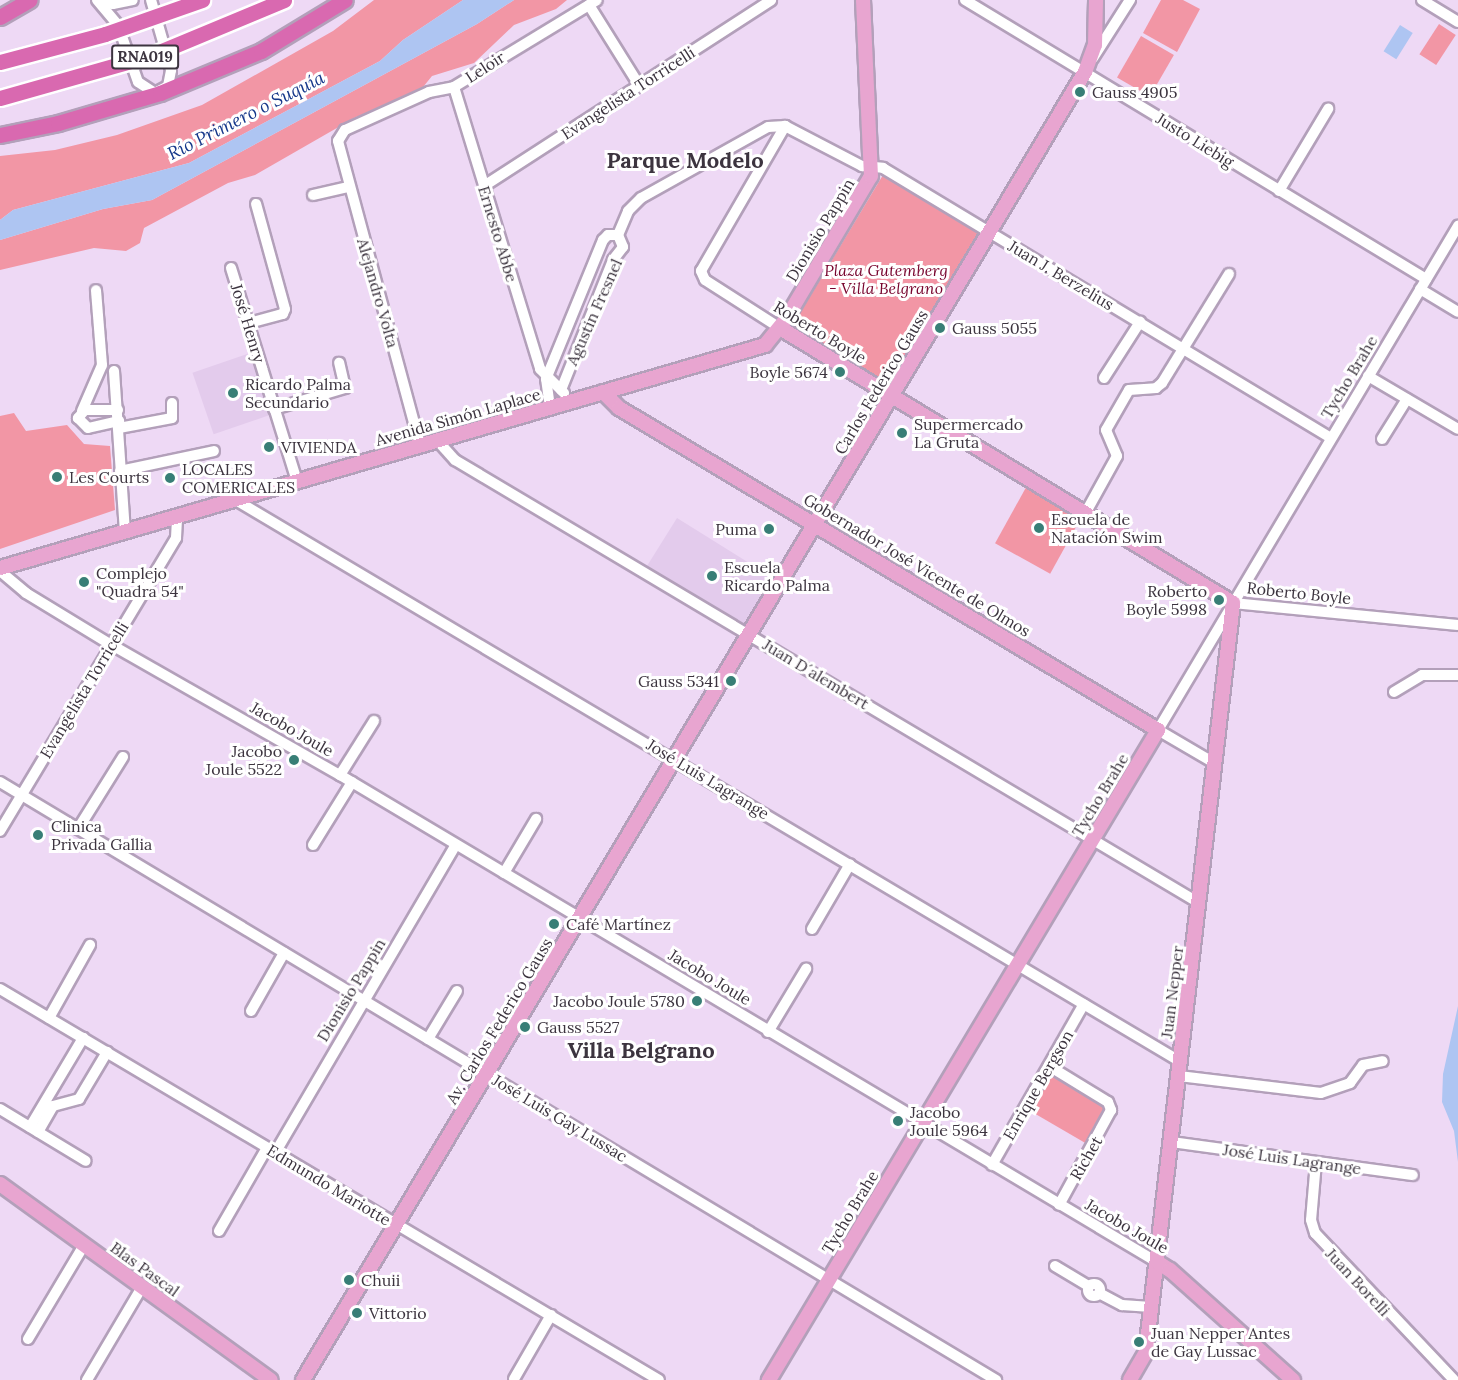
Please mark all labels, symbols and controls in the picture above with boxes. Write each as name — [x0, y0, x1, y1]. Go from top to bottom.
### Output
street label: Evangelista Torricelli — [558, 43, 698, 143]
road number: RNA019 — [110, 45, 180, 69]
street label: Leloir — [462, 47, 508, 87]
water label: Río Primero o Suquía — [164, 67, 328, 165]
place label: Gauss 4905 — [1092, 82, 1177, 102]
marker: Gauss 4905 — [1073, 85, 1087, 99]
street label: Justo Liebig — [1153, 109, 1237, 171]
district label: Parque Modelo — [606, 148, 764, 174]
street label: Dionisio Pappin — [782, 175, 858, 285]
street label: Ernesto Abbe — [474, 184, 522, 284]
street label: Alejandro Volta — [353, 236, 403, 350]
street label: Juan J. Berzelius — [1005, 236, 1117, 314]
street label: Agustin Fresnel — [562, 256, 626, 368]
park label: Plaza Gutemberg - Villa Belgrano — [824, 260, 948, 298]
street label: José Henry — [227, 281, 269, 365]
street label: Roberto Boyle — [770, 297, 870, 367]
street label: Carlos Federico Gauss — [830, 306, 932, 458]
place label: Gauss 5055 — [952, 318, 1037, 338]
marker: Gauss 5055 — [933, 321, 947, 335]
street label: Tycho Brahe — [1317, 332, 1381, 422]
place label: Boyle 5674 — [750, 362, 828, 382]
marker: Boyle 5674 — [833, 365, 847, 379]
place label: Ricardo Palma Secundario — [245, 374, 351, 412]
street label: Avenida Simón Laplace — [373, 384, 543, 450]
marker: Ricardo Palma Secundario — [226, 386, 240, 400]
place label: Supermercado La Gruta — [914, 414, 1023, 452]
marker: Supermercado La Gruta — [895, 426, 909, 440]
place label: VIVIENDA — [281, 437, 356, 457]
marker: VIVIENDA — [262, 440, 276, 454]
place label: LOCALES COMERICALES — [182, 459, 295, 497]
place label: Les Courts — [69, 467, 149, 487]
marker: Les Courts — [50, 470, 64, 484]
marker: LOCALES COMERICALES — [163, 471, 177, 485]
street label: Gobernador José Vicente de Olmos — [800, 490, 1034, 640]
place label: Escuela de Natación Swim — [1051, 509, 1163, 547]
place label: Puma — [715, 519, 757, 539]
marker: Escuela de Natación Swim — [1032, 521, 1046, 535]
marker: Puma — [762, 522, 776, 536]
place label: Escuela Ricardo Palma — [724, 557, 830, 595]
place label: Complejo "Quadra 54" — [96, 563, 184, 601]
marker: Escuela Ricardo Palma — [705, 569, 719, 583]
marker: Complejo "Quadra 54" — [77, 575, 91, 589]
street label: Roberto Boyle — [1246, 578, 1352, 608]
place label: Roberto Boyle 5998 — [1126, 581, 1207, 619]
marker: Roberto Boyle 5998 — [1212, 593, 1226, 607]
street label: Evangelista Torricelli — [36, 618, 132, 762]
street label: Juan D´alembert — [759, 635, 873, 713]
place label: Gauss 5341 — [638, 671, 719, 691]
marker: Gauss 5341 — [724, 674, 738, 688]
street label: Jacobo Joule — [247, 698, 337, 760]
street label: José Luis Lagrange — [643, 735, 773, 823]
place label: Jacobo Joule 5522 — [205, 741, 282, 779]
street label: Tycho Brahe — [1068, 750, 1132, 840]
marker: Jacobo Joule 5522 — [287, 753, 301, 767]
place label: Clinica Privada Gallia — [51, 816, 152, 854]
marker: Clinica Privada Gallia — [29, 826, 47, 844]
place label: Café Martínez — [566, 914, 671, 934]
marker: Café Martínez — [547, 917, 561, 931]
street label: Av. Carlos Federico Gauss — [442, 934, 556, 1108]
street label: Dionisio Pappin — [313, 935, 389, 1045]
street label: Jacobo Joule — [665, 945, 755, 1009]
street label: Juan Nepper — [1157, 945, 1187, 1039]
place label: Jacobo Joule 5780 — [553, 991, 685, 1011]
marker: Jacobo Joule 5780 — [690, 994, 704, 1008]
place label: Gauss 5527 — [537, 1017, 619, 1037]
marker: Gauss 5527 — [518, 1020, 532, 1034]
street label: Enrique Bergson — [999, 1027, 1077, 1143]
district label: Villa Belgrano — [567, 1038, 715, 1064]
street label: José Luis Gay Lussac — [489, 1070, 631, 1166]
place label: Jacobo Joule 5964 — [910, 1102, 988, 1140]
marker: Jacobo Joule 5964 — [891, 1114, 905, 1128]
street label: Richet — [1066, 1133, 1106, 1183]
street label: Edmundo Mariotte — [264, 1140, 394, 1230]
street label: José Luis Lagrange — [1222, 1140, 1362, 1178]
street label: Tycho Brahe — [818, 1167, 882, 1257]
street label: Jacobo Joule — [1082, 1195, 1172, 1257]
street label: Blas Pascal — [107, 1238, 183, 1300]
street label: Juan Borelli — [1322, 1244, 1394, 1320]
place label: Chuii — [361, 1270, 400, 1290]
marker: Chuii — [342, 1273, 356, 1287]
place label: Vittorio — [369, 1303, 427, 1323]
marker: Vittorio — [350, 1306, 364, 1320]
place label: Juan Nepper Antes de Gay Lussac — [1151, 1323, 1290, 1361]
marker: Juan Nepper Antes de Gay Lussac — [1132, 1335, 1146, 1349]

